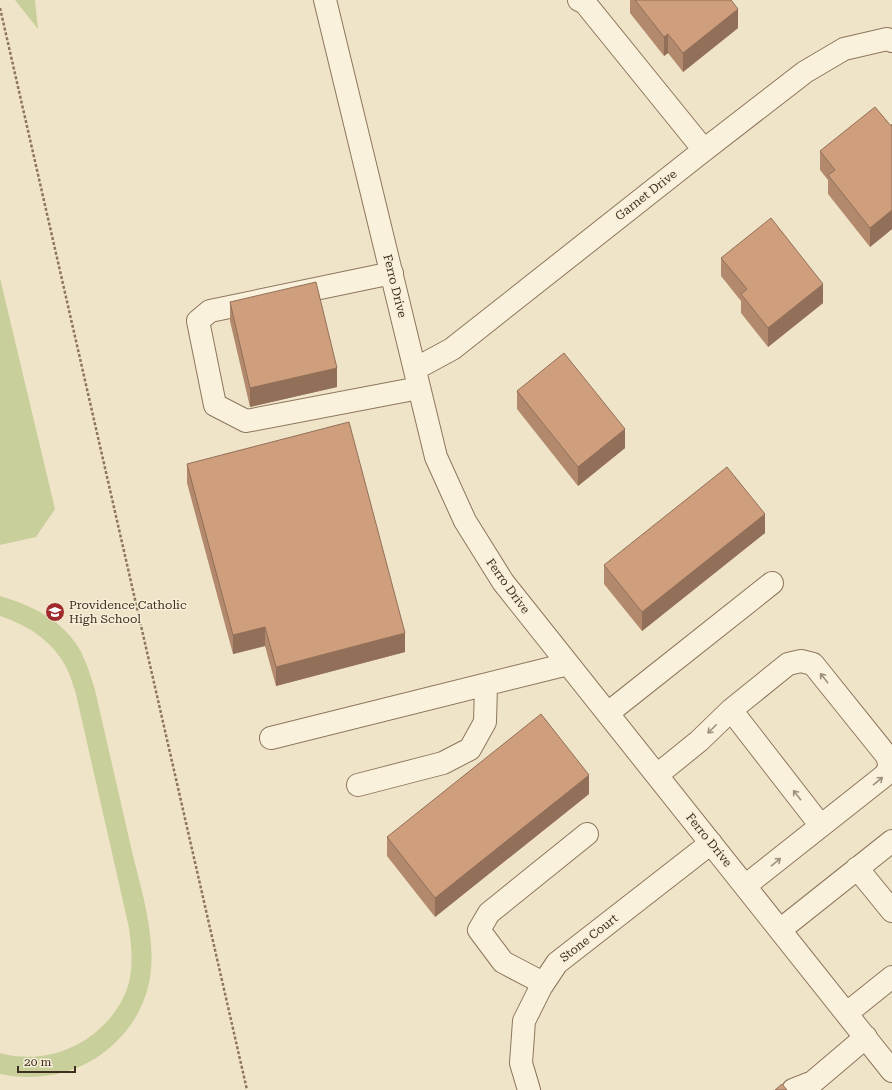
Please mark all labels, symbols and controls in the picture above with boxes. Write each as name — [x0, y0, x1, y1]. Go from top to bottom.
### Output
street label: Garnet Drive — [612, 166, 680, 223]
street label: Ferro Drive — [380, 253, 410, 319]
street label: Ferro Drive — [483, 556, 533, 617]
place label: Providence Catholic High School — [69, 598, 187, 626]
school or university icon: Providence Catholic High School — [44, 601, 66, 623]
one-way arrow — [820, 673, 828, 684]
one-way arrow — [707, 724, 717, 734]
one-way arrow — [872, 777, 883, 785]
one-way arrow — [793, 790, 801, 801]
street label: Ferro Drive — [683, 810, 735, 870]
one-way arrow — [770, 858, 781, 866]
street label: Stone Court — [557, 911, 621, 965]
scale bar — [18, 1048, 75, 1074]
text: 20 m — [24, 1055, 51, 1069]

